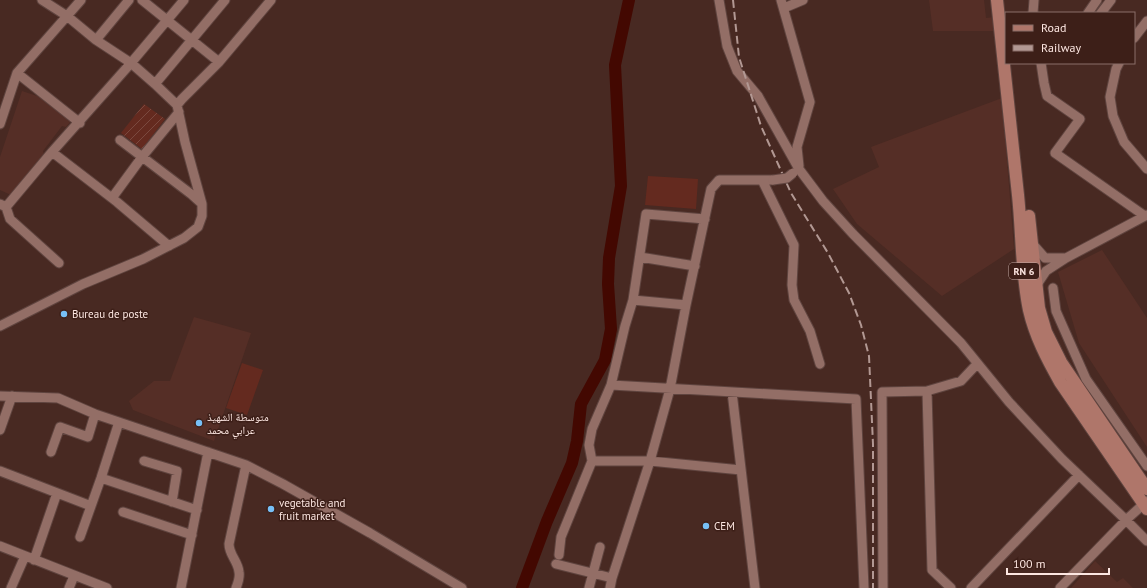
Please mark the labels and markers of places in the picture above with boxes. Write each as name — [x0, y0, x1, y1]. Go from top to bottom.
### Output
place label: Bureau de poste — [72, 307, 149, 321]
marker: Bureau de poste — [59, 309, 69, 319]
place label: متوسطة الشهيذ عرابي محمد — [207, 410, 269, 439]
marker: متوسطة الشهيذ عرابي محمد — [194, 418, 204, 428]
place label: vegetable and fruit market — [279, 496, 345, 523]
marker: vegetable and fruit market — [266, 504, 276, 514]
place label: CEM — [714, 519, 735, 533]
marker: CEM — [701, 521, 711, 531]

